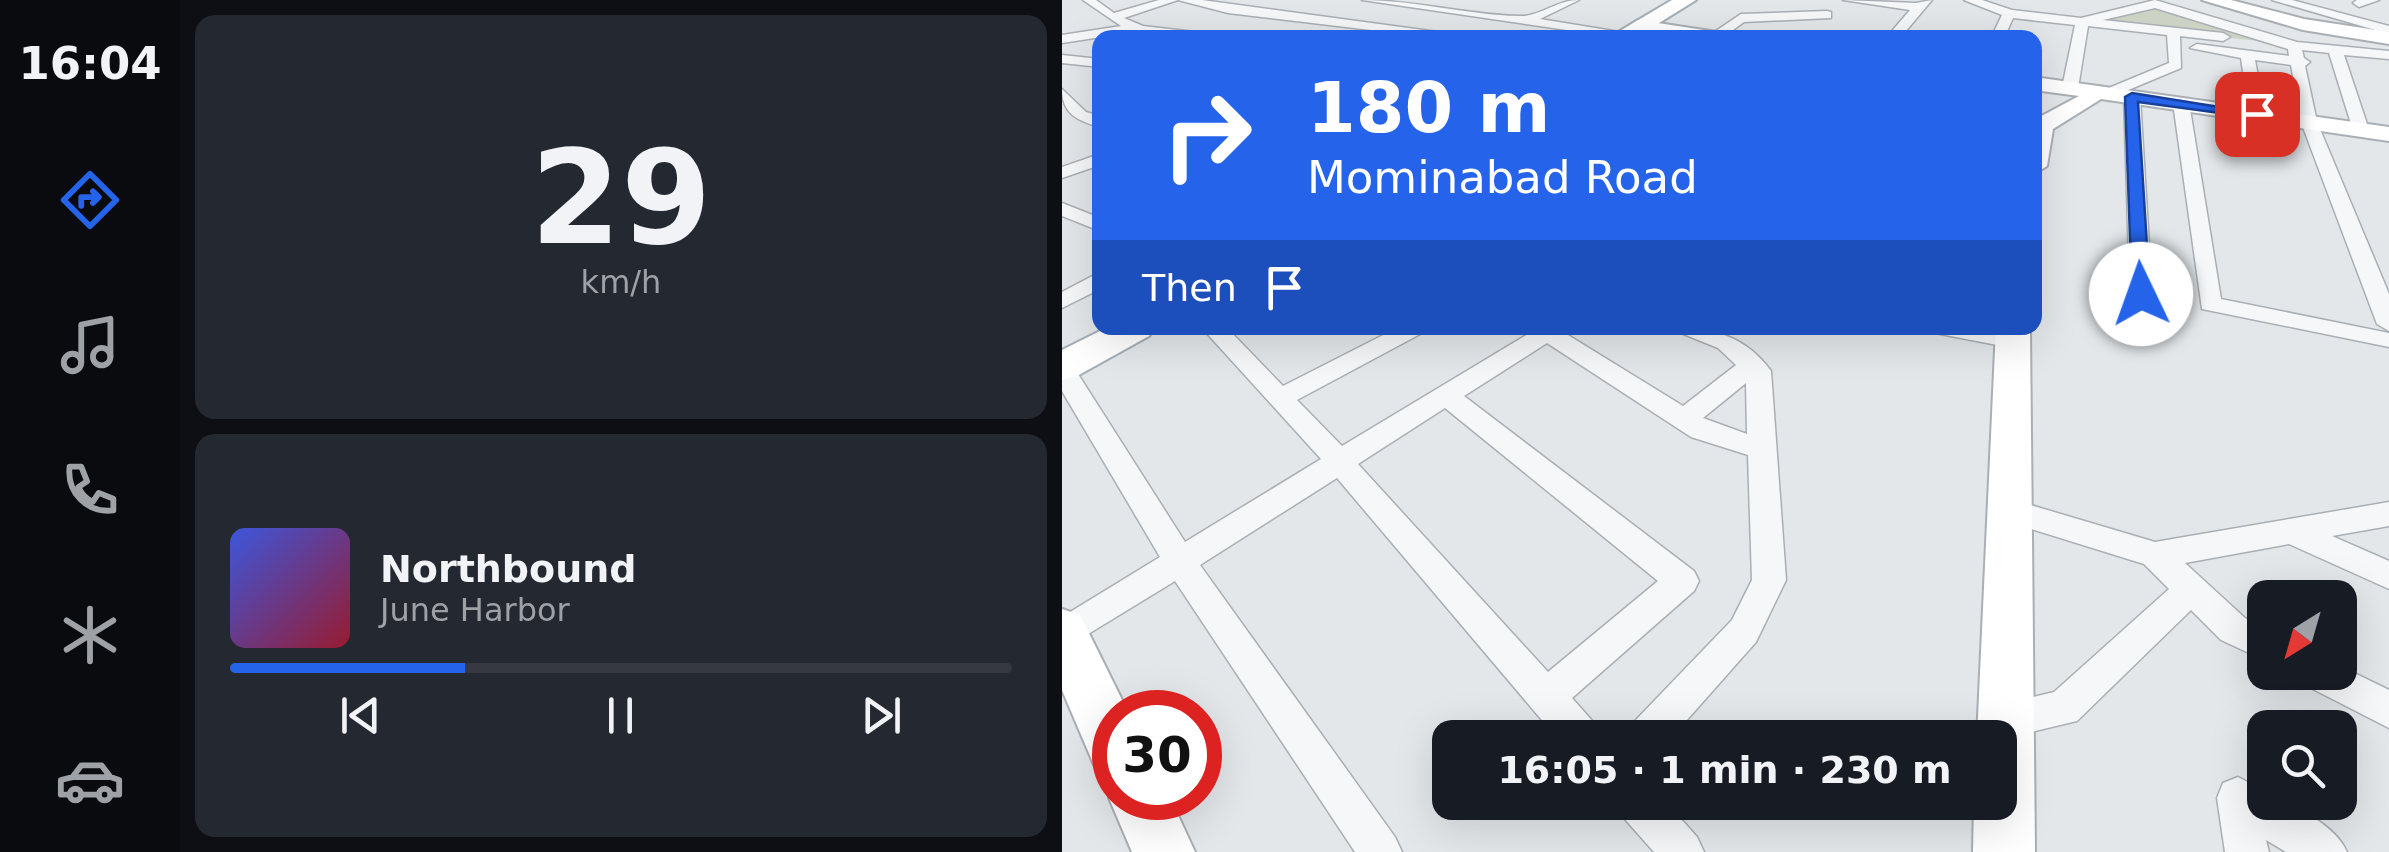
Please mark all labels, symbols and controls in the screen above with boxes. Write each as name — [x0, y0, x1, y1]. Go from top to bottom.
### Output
text: 16:04 — [18, 37, 162, 90]
text: 180 m — [1307, 67, 1550, 149]
icon: right — [1142, 70, 1272, 200]
pin — [2215, 72, 2300, 157]
icon: arrive — [2230, 87, 2285, 142]
text: 29 — [531, 122, 711, 274]
text: Mominabad Road — [1307, 151, 1698, 204]
icon: directions — [55, 165, 125, 235]
position arrow — [2089, 242, 2193, 346]
icon: arrive — [1257, 260, 1312, 315]
text: km/h — [581, 263, 661, 301]
text: Then — [1142, 266, 1237, 310]
icon: music — [55, 310, 125, 380]
icon: phone — [55, 455, 125, 525]
text: Northbound — [380, 547, 636, 591]
north arrow — [2247, 580, 2357, 690]
map controls — [2247, 580, 2357, 820]
text: June Harbor — [380, 591, 570, 629]
icon: climate — [55, 600, 125, 670]
icon: previous — [333, 688, 388, 743]
icon: pause — [593, 688, 648, 743]
icon: next — [854, 688, 909, 743]
speed limit sign: 30 — [1092, 690, 1222, 820]
button: search — [2247, 710, 2357, 820]
icon: car — [55, 745, 125, 815]
text: 16:05 · 1 min · 230 m — [1497, 748, 1952, 792]

